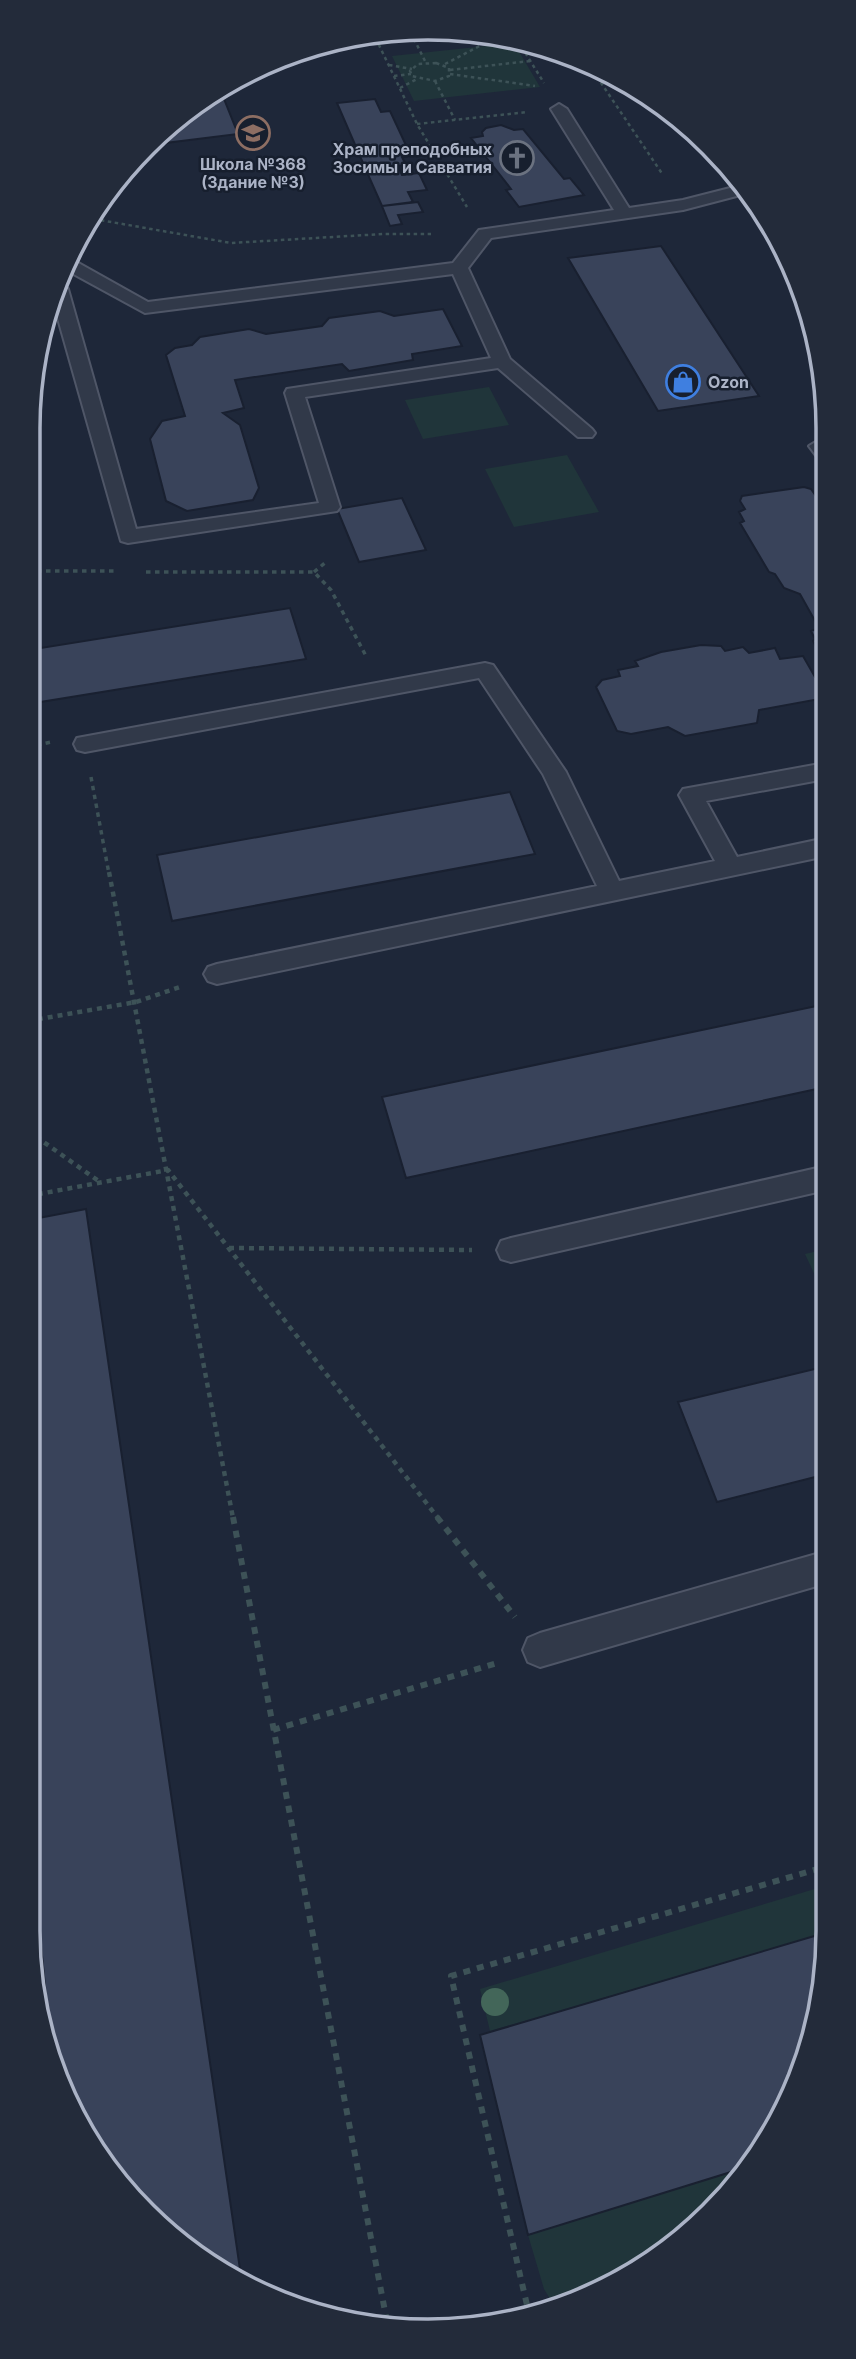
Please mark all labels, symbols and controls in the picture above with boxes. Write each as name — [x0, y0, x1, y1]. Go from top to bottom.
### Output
school or university icon: Школа №368 (Здание №3) — [234, 114, 272, 152]
place label: Храм преподобных Зосимы и Савватия — [332, 139, 492, 177]
church icon: Храм преподобных Зосимы и Савватия — [498, 139, 536, 177]
place label: Школа №368 (Здание №3) — [200, 154, 306, 192]
shop icon: Ozon — [664, 363, 702, 401]
place label: Ozon — [708, 372, 749, 392]

